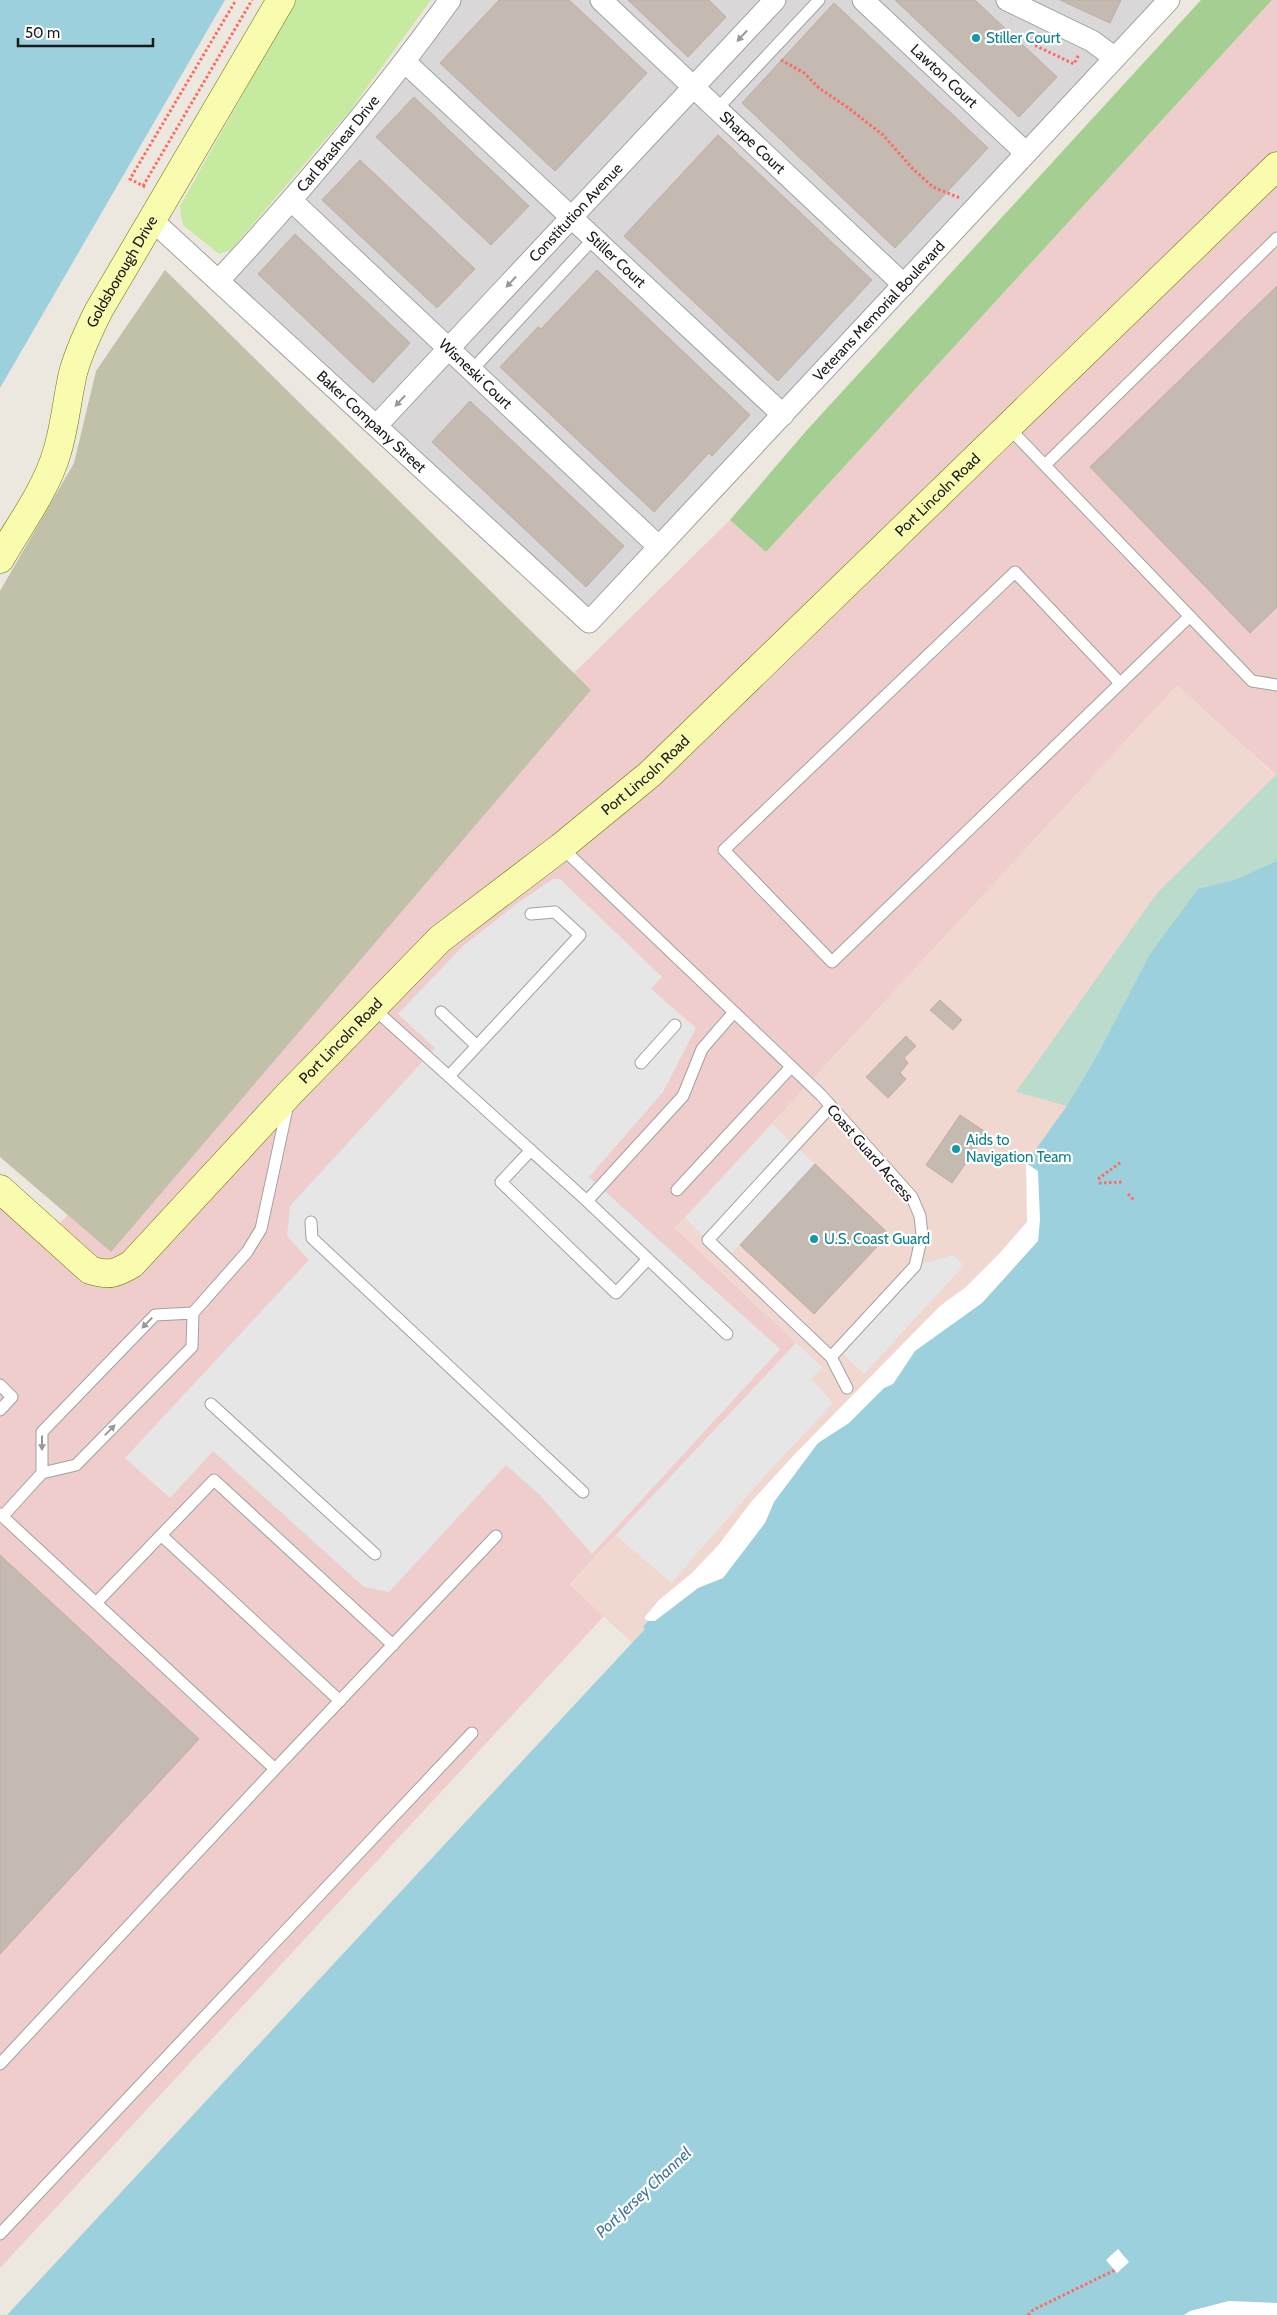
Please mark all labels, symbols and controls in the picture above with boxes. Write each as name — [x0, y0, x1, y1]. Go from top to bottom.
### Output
scale bar — [18, 15, 152, 47]
text: 50 m — [25, 24, 60, 42]
one-way arrow — [736, 29, 748, 41]
place label: Stiller Court — [986, 29, 1061, 47]
marker: Stiller Court — [970, 32, 982, 44]
street label: Lawton Court — [907, 40, 981, 112]
street label: Carl Brashear Drive — [293, 92, 383, 196]
street label: Sharpe Court — [716, 107, 789, 178]
street label: Constitution Avenue — [525, 159, 627, 266]
street label: Goldsborough Drive — [83, 212, 161, 331]
street label: Stiller Court — [583, 227, 650, 291]
street label: Veterans Memorial Boulevard — [809, 237, 949, 385]
one-way arrow — [505, 276, 517, 288]
street label: Wisneski Court — [435, 335, 516, 413]
street label: Baker Company Street — [313, 367, 430, 476]
one-way arrow — [394, 394, 406, 406]
street label: Port Lincoln Road — [891, 450, 984, 540]
street label: Port Lincoln Road — [598, 732, 693, 819]
street label: Port Lincoln Road — [295, 995, 386, 1087]
street label: Coast Guard Access — [823, 1101, 917, 1205]
place label: Aids to Navigation Team — [966, 1131, 1072, 1166]
marker: Aids to Navigation Team — [950, 1143, 962, 1155]
place label: U.S. Coast Guard — [824, 1230, 930, 1248]
marker: U.S. Coast Guard — [808, 1233, 820, 1245]
one-way arrow — [142, 1317, 154, 1329]
one-way arrow — [104, 1425, 116, 1437]
one-way arrow — [38, 1435, 46, 1451]
water label: Port Jersey Channel — [592, 2143, 695, 2241]

